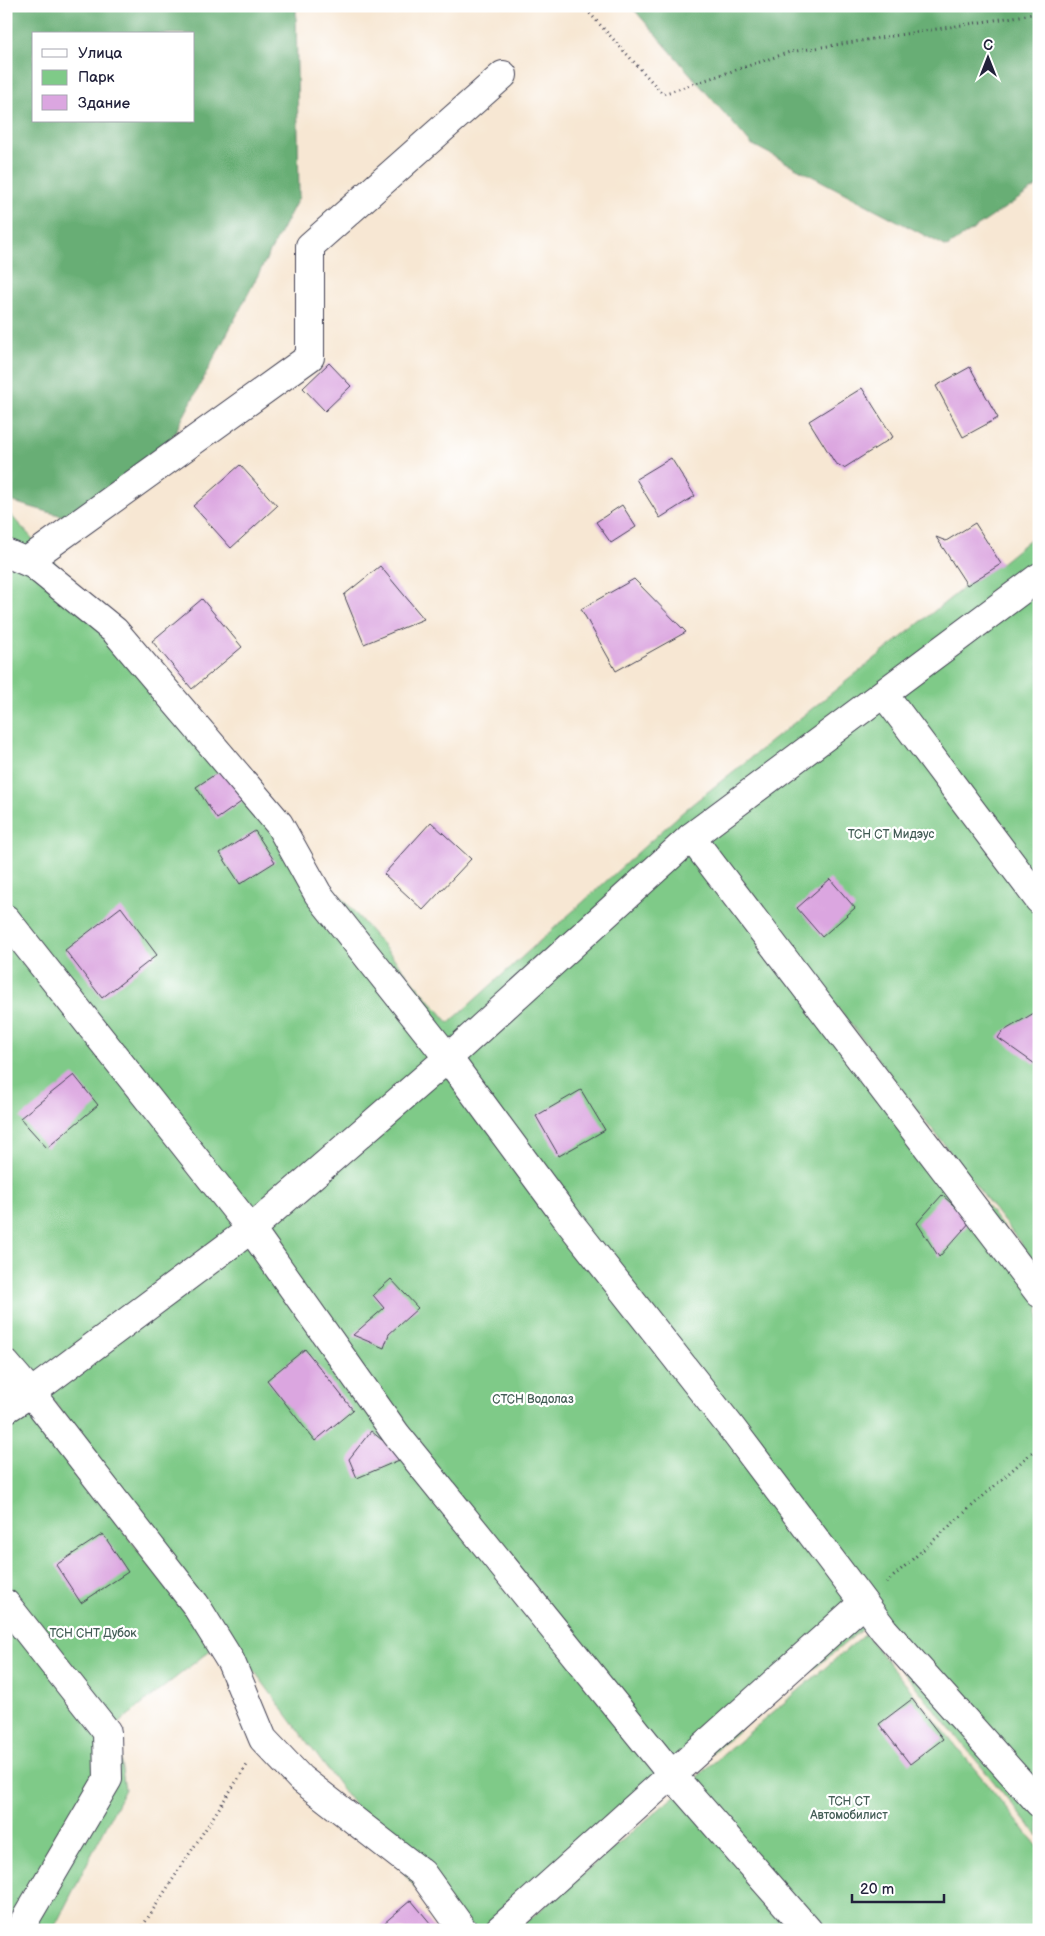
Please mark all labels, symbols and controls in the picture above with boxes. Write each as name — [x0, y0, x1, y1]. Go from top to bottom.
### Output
legend — [32, 32, 195, 122]
north arrow — [962, 32, 1012, 82]
text: С — [983, 37, 993, 54]
text: Улица — [78, 44, 123, 63]
text: Парк — [78, 68, 115, 87]
text: Здание — [78, 94, 130, 113]
park label: ТСН СТ Мидэус — [848, 827, 934, 842]
park label: СТСН Водолаз — [492, 1392, 574, 1407]
park label: ТСН СНТ Дубок — [49, 1626, 137, 1641]
park label: ТСН СТ Автомобилист — [809, 1794, 888, 1823]
scale bar — [852, 1871, 945, 1903]
text: 20 m — [860, 1880, 894, 1899]

